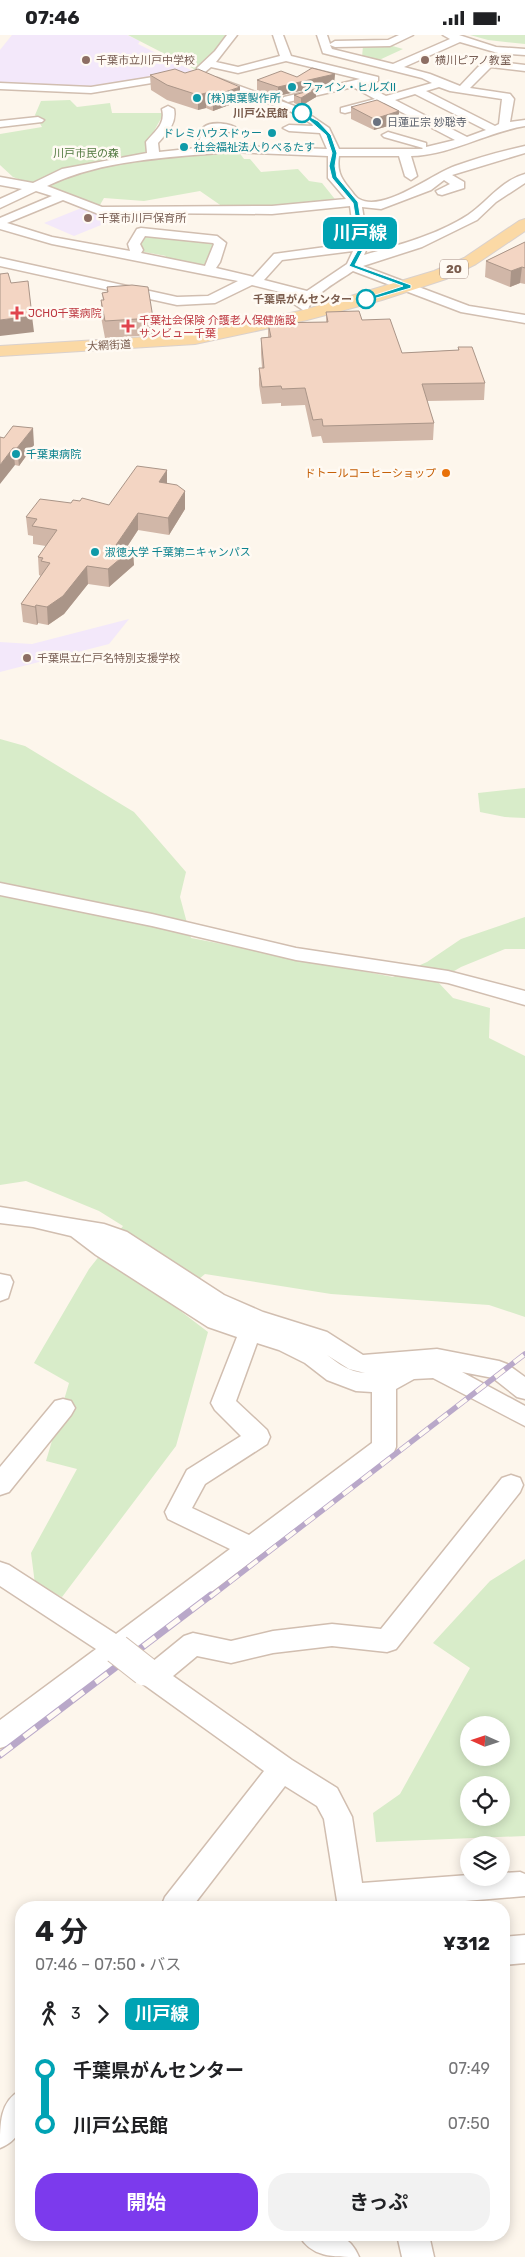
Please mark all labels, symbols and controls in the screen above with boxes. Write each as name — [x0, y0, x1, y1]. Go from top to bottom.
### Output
text: 07:46 — [25, 6, 80, 29]
marker: 千葉市立川戸中学校 — [80, 54, 92, 66]
place label: 千葉市立川戸中学校 — [96, 54, 195, 67]
marker: 横川ピアノ教室 — [419, 54, 431, 66]
place label: 横川ピアノ教室 — [435, 54, 511, 67]
marker: ファイン・ヒルズII — [286, 81, 298, 93]
place label: ファイン・ヒルズII — [302, 81, 396, 94]
marker: (株)東葉製作所 — [191, 92, 203, 104]
place label: (株)東葉製作所 — [207, 92, 281, 105]
marker: 川戸公民館 — [292, 103, 312, 123]
place label: 川戸公民館 — [233, 107, 288, 120]
marker: 日蓮正宗 妙聡寺 — [371, 116, 383, 128]
place label: 日蓮正宗 妙聡寺 — [387, 116, 467, 129]
place label: ドレミハウスドゥー — [163, 127, 262, 140]
marker: ドレミハウスドゥー — [266, 127, 278, 139]
marker: 社会福祉法人りべるたす — [178, 141, 190, 153]
place label: 社会福祉法人りべるたす — [194, 141, 315, 154]
park label: 川戸市民の森 — [53, 147, 119, 160]
marker: 千葉市川戸保育所 — [82, 212, 94, 224]
place label: 千葉市川戸保育所 — [98, 212, 187, 225]
line badge: 川戸線 — [331, 217, 389, 249]
text: 川戸線 — [333, 222, 387, 244]
road number: 20 — [440, 259, 468, 278]
marker: 千葉県がんセンター — [356, 289, 376, 309]
place label: 千葉県がんセンター — [253, 293, 352, 306]
marker: JCHO千葉病院 — [10, 306, 24, 320]
place label: JCHO千葉病院 — [28, 307, 102, 320]
place label: 千葉社会保険 介護老人保健施設 サンビュー千葉 — [139, 314, 296, 340]
marker: 千葉社会保険 介護老人保健施設 サンビュー千葉 — [121, 319, 135, 333]
street label: 大網街道 — [87, 338, 131, 353]
marker: 千葉東病院 — [10, 448, 22, 460]
place label: 千葉東病院 — [26, 448, 81, 461]
place label: ドトールコーヒーショップ — [304, 467, 436, 480]
marker: ドトールコーヒーショップ — [440, 467, 452, 479]
marker: 淑徳大学 千葉第ニキャンパス — [89, 546, 101, 558]
place label: 淑徳大学 千葉第ニキャンパス — [105, 546, 251, 559]
marker: 千葉県立仁戸名特別支援学校 — [21, 652, 33, 664]
place label: 千葉県立仁戸名特別支援学校 — [37, 652, 180, 665]
north arrow — [460, 1716, 510, 1766]
map controls — [460, 1716, 510, 1886]
button: locate — [460, 1776, 510, 1826]
button: layers — [460, 1836, 510, 1886]
text: 4 分 — [35, 1915, 88, 1948]
text: ¥312 — [443, 1932, 490, 1955]
text: 07:46 – 07:50 · バス — [35, 1955, 181, 1974]
icon: walk — [35, 2000, 63, 2028]
icon: forward — [89, 2000, 117, 2028]
text: 川戸線 — [135, 2003, 189, 2025]
text: 3 — [71, 2004, 81, 2023]
text: 千葉県がんセンター — [73, 2059, 244, 2082]
text: 07:49 — [448, 2059, 490, 2078]
text: 川戸公民館 — [73, 2114, 168, 2137]
text: 07:50 — [448, 2114, 490, 2133]
button: 開始 — [35, 2173, 258, 2231]
button: きっぷ — [268, 2173, 490, 2231]

